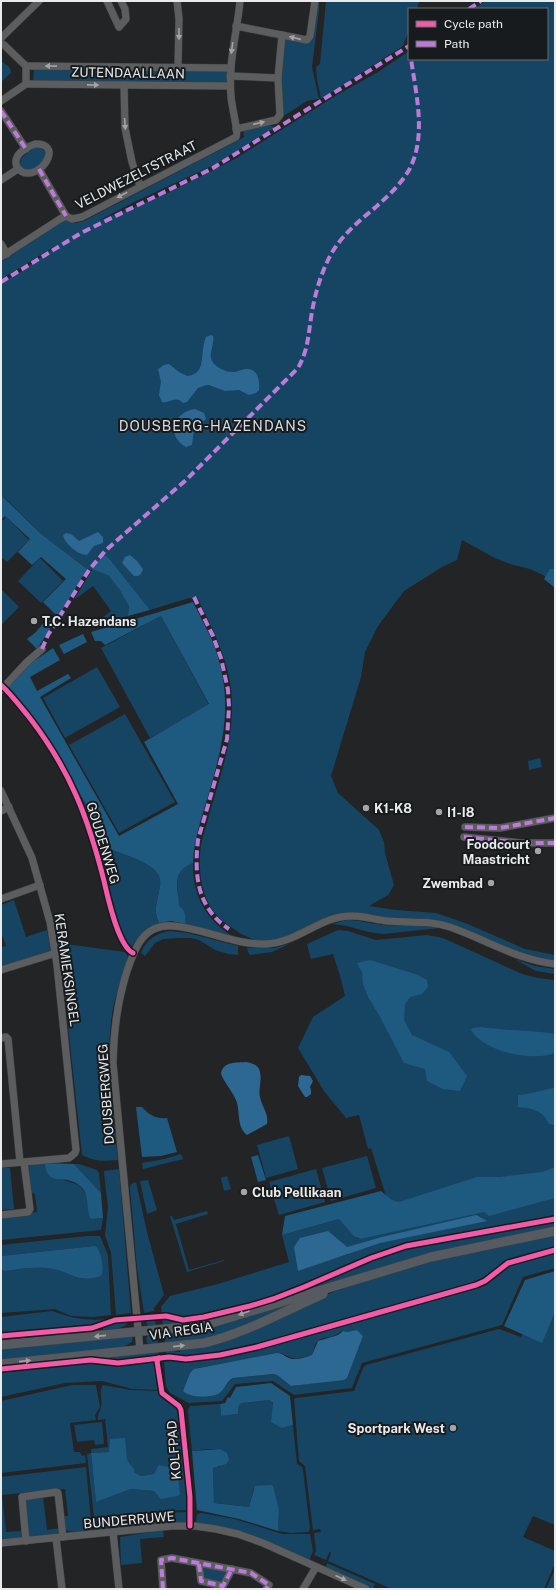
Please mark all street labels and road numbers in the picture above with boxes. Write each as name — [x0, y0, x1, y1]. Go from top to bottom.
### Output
street label: ZUTENDAALLAAN — [71, 65, 185, 81]
street label: VELDWEZELTSTRAAT — [73, 138, 199, 212]
street label: GOUDENWEG — [83, 800, 123, 886]
street label: KERAMIEKSINGEL — [52, 912, 82, 1028]
street label: DOUSBERGWEG — [95, 1043, 117, 1145]
street label: VIA REGIA — [148, 1319, 214, 1343]
street label: KOLFPAD — [164, 1420, 184, 1480]
street label: BUNDERRUWE — [83, 1509, 175, 1531]

